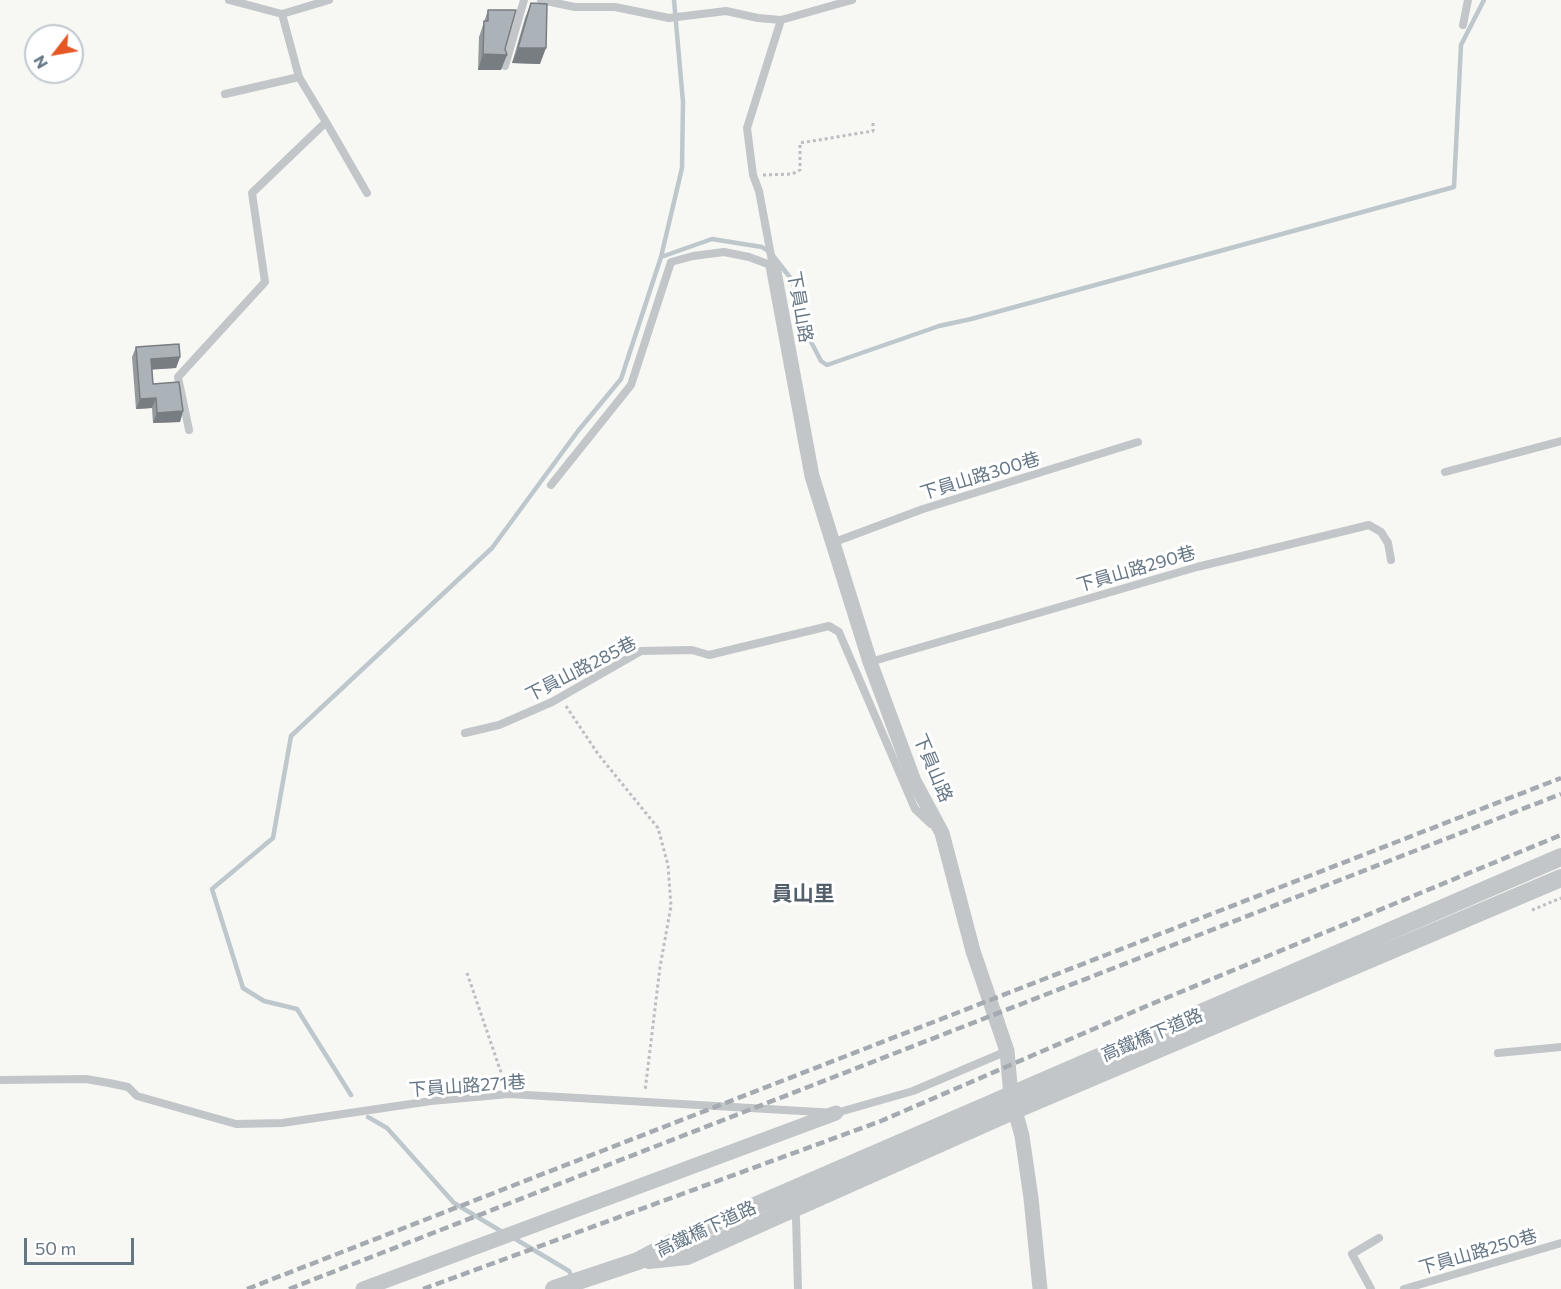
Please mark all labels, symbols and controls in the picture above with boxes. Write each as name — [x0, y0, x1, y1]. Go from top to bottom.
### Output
north arrow — [24, 24, 84, 84]
text: N — [29, 52, 51, 73]
street label: 下員山路 — [783, 270, 817, 344]
street label: 下員山路300巷 — [918, 448, 1042, 504]
street label: 下員山路290巷 — [1074, 542, 1198, 596]
street label: 下員山路285巷 — [522, 632, 640, 706]
street label: 下員山路 — [909, 731, 957, 805]
district label: 員山里 — [772, 881, 834, 907]
street label: 高鐵橋下道路 — [1098, 1004, 1206, 1066]
street label: 下員山路271巷 — [408, 1071, 526, 1101]
street label: 高鐵橋下道路 — [652, 1196, 760, 1262]
street label: 下員山路250巷 — [1416, 1225, 1540, 1279]
scale bar — [27, 1226, 136, 1264]
text: 50 m — [35, 1237, 76, 1259]

